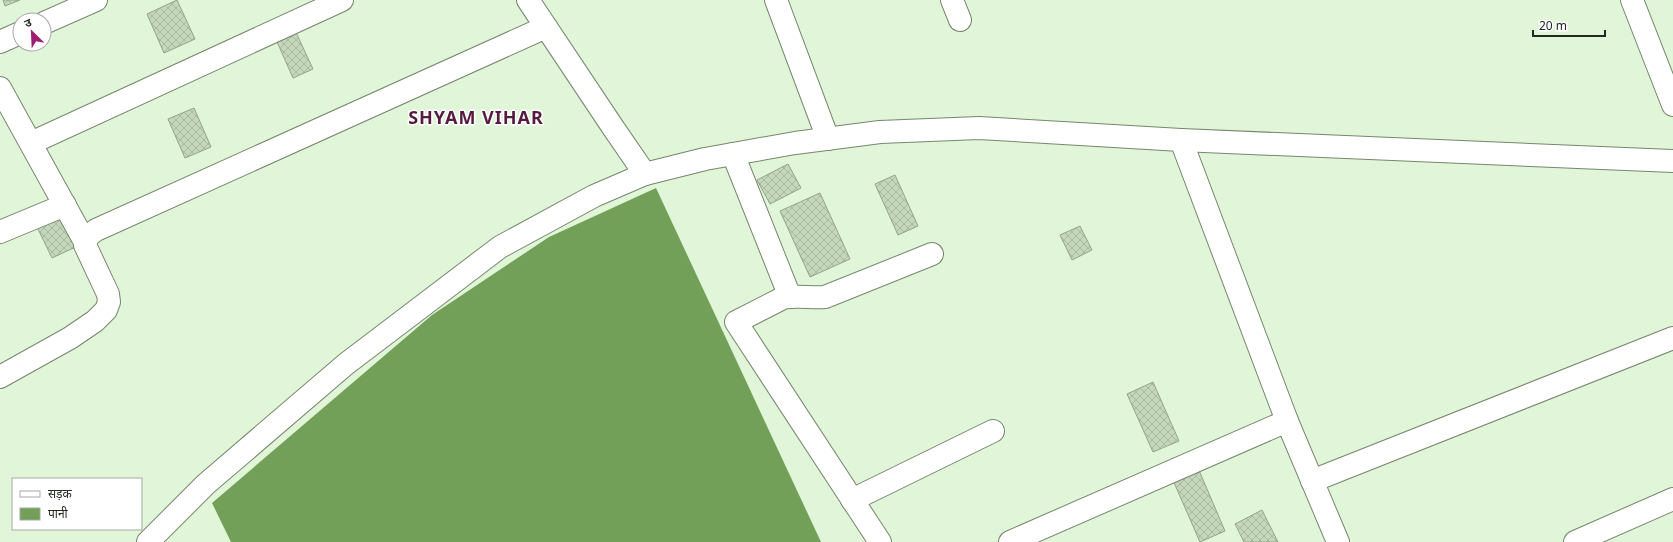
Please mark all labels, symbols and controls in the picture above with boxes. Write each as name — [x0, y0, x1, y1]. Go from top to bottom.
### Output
north arrow — [12, 12, 52, 52]
scale bar — [1533, 12, 1605, 38]
text: उ — [22, 14, 34, 31]
text: 20 m — [1539, 17, 1567, 34]
district label: SHYAM VIHAR — [408, 105, 544, 129]
legend — [12, 478, 142, 530]
text: सड़क — [48, 485, 73, 502]
text: पानी — [48, 505, 69, 522]

